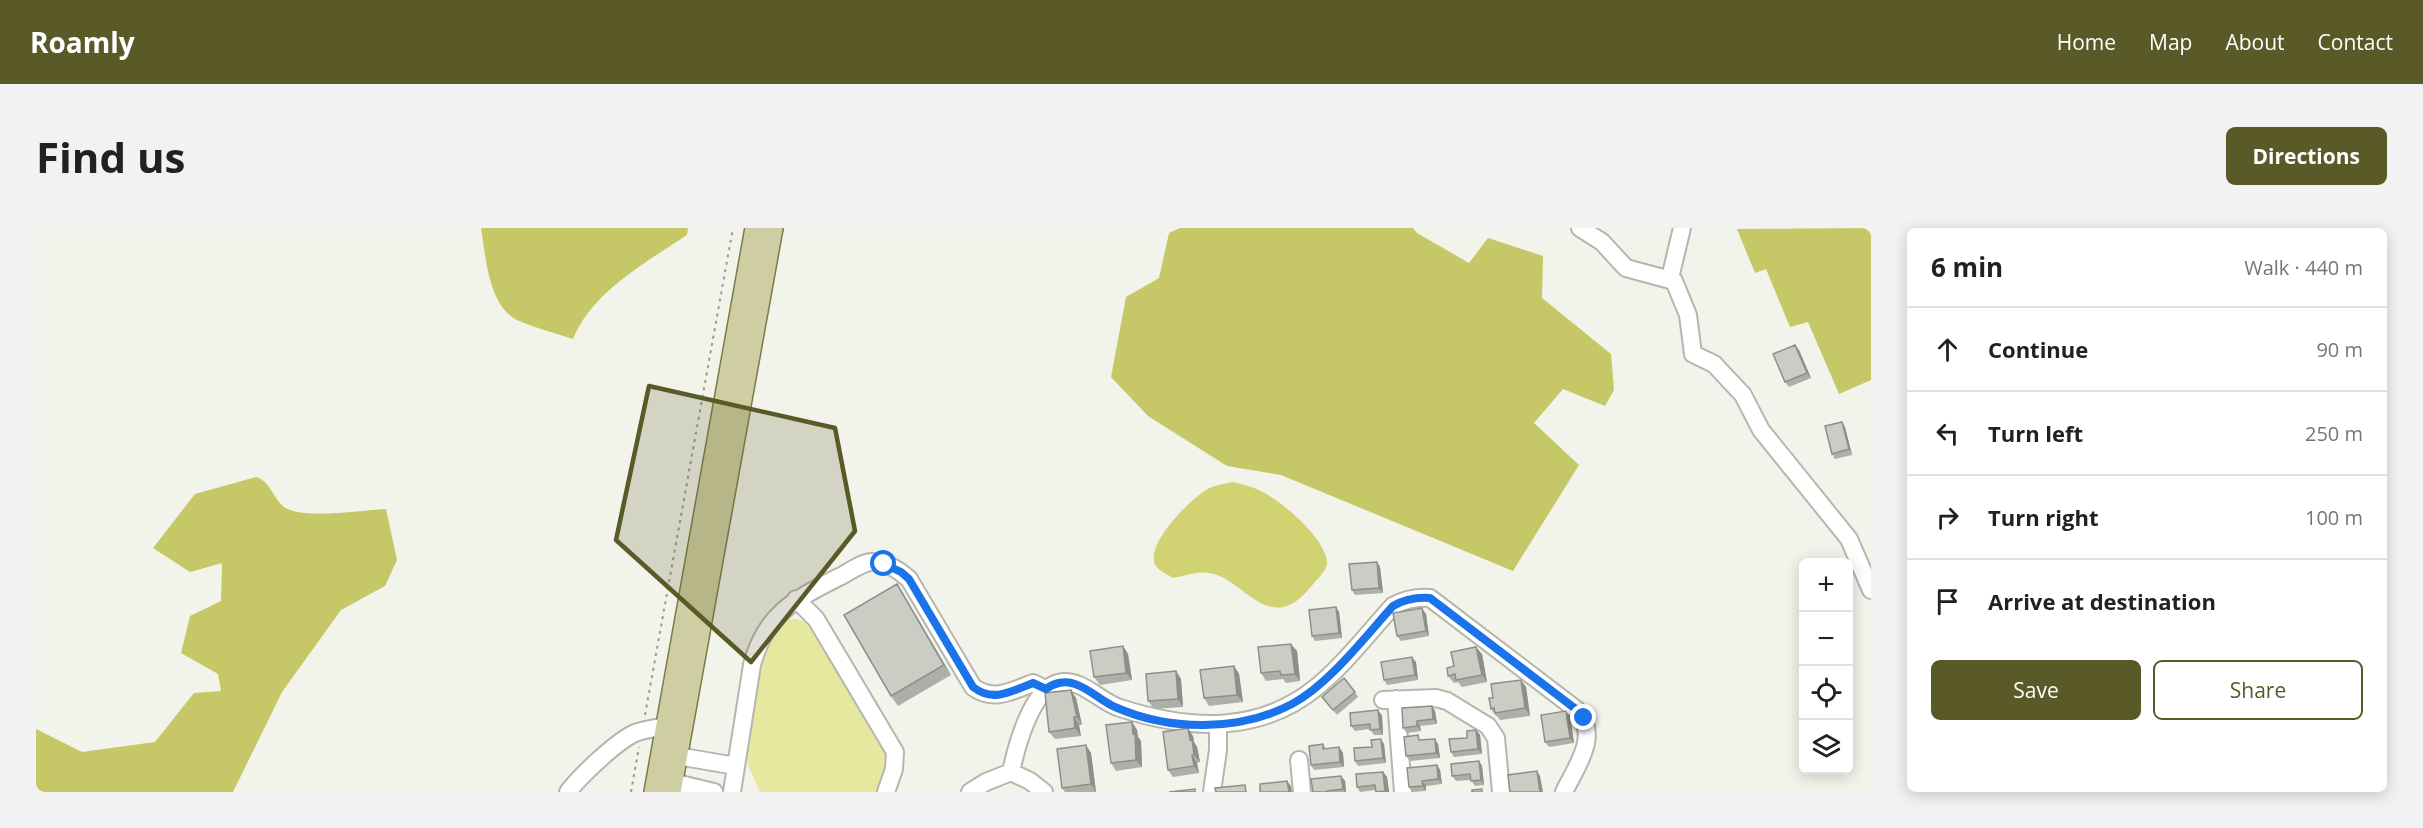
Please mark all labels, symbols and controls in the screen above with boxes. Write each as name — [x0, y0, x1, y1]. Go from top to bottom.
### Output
text: Roamly — [30, 23, 135, 61]
text: Home — [2057, 28, 2116, 56]
text: Map — [2149, 28, 2192, 56]
text: About — [2225, 28, 2285, 56]
text: Contact — [2318, 28, 2393, 56]
button: Directions — [2226, 127, 2387, 185]
text: Find us — [36, 128, 185, 185]
text: 6 min — [1931, 249, 2003, 285]
text: Walk · 440 m — [2244, 254, 2363, 281]
icon: ahead — [1931, 333, 1964, 366]
text: Continue — [1988, 334, 2088, 364]
text: 90 m — [2316, 336, 2363, 363]
icon: left — [1931, 417, 1964, 450]
text: Turn left — [1988, 418, 2083, 448]
text: 250 m — [2305, 420, 2363, 447]
icon: right — [1931, 501, 1964, 534]
text: Turn right — [1988, 502, 2099, 532]
text: 100 m — [2305, 504, 2363, 531]
route start — [870, 550, 896, 576]
map controls — [1799, 558, 1853, 774]
button: + — [1799, 558, 1853, 612]
icon: arrive — [1931, 585, 1964, 618]
text: Arrive at destination — [1988, 586, 2216, 616]
button: − — [1799, 612, 1853, 666]
button: Save — [1931, 660, 2141, 720]
button: Share — [2153, 660, 2363, 720]
button: locate — [1799, 666, 1853, 720]
route end — [1570, 704, 1596, 730]
button: layers — [1799, 720, 1853, 774]

